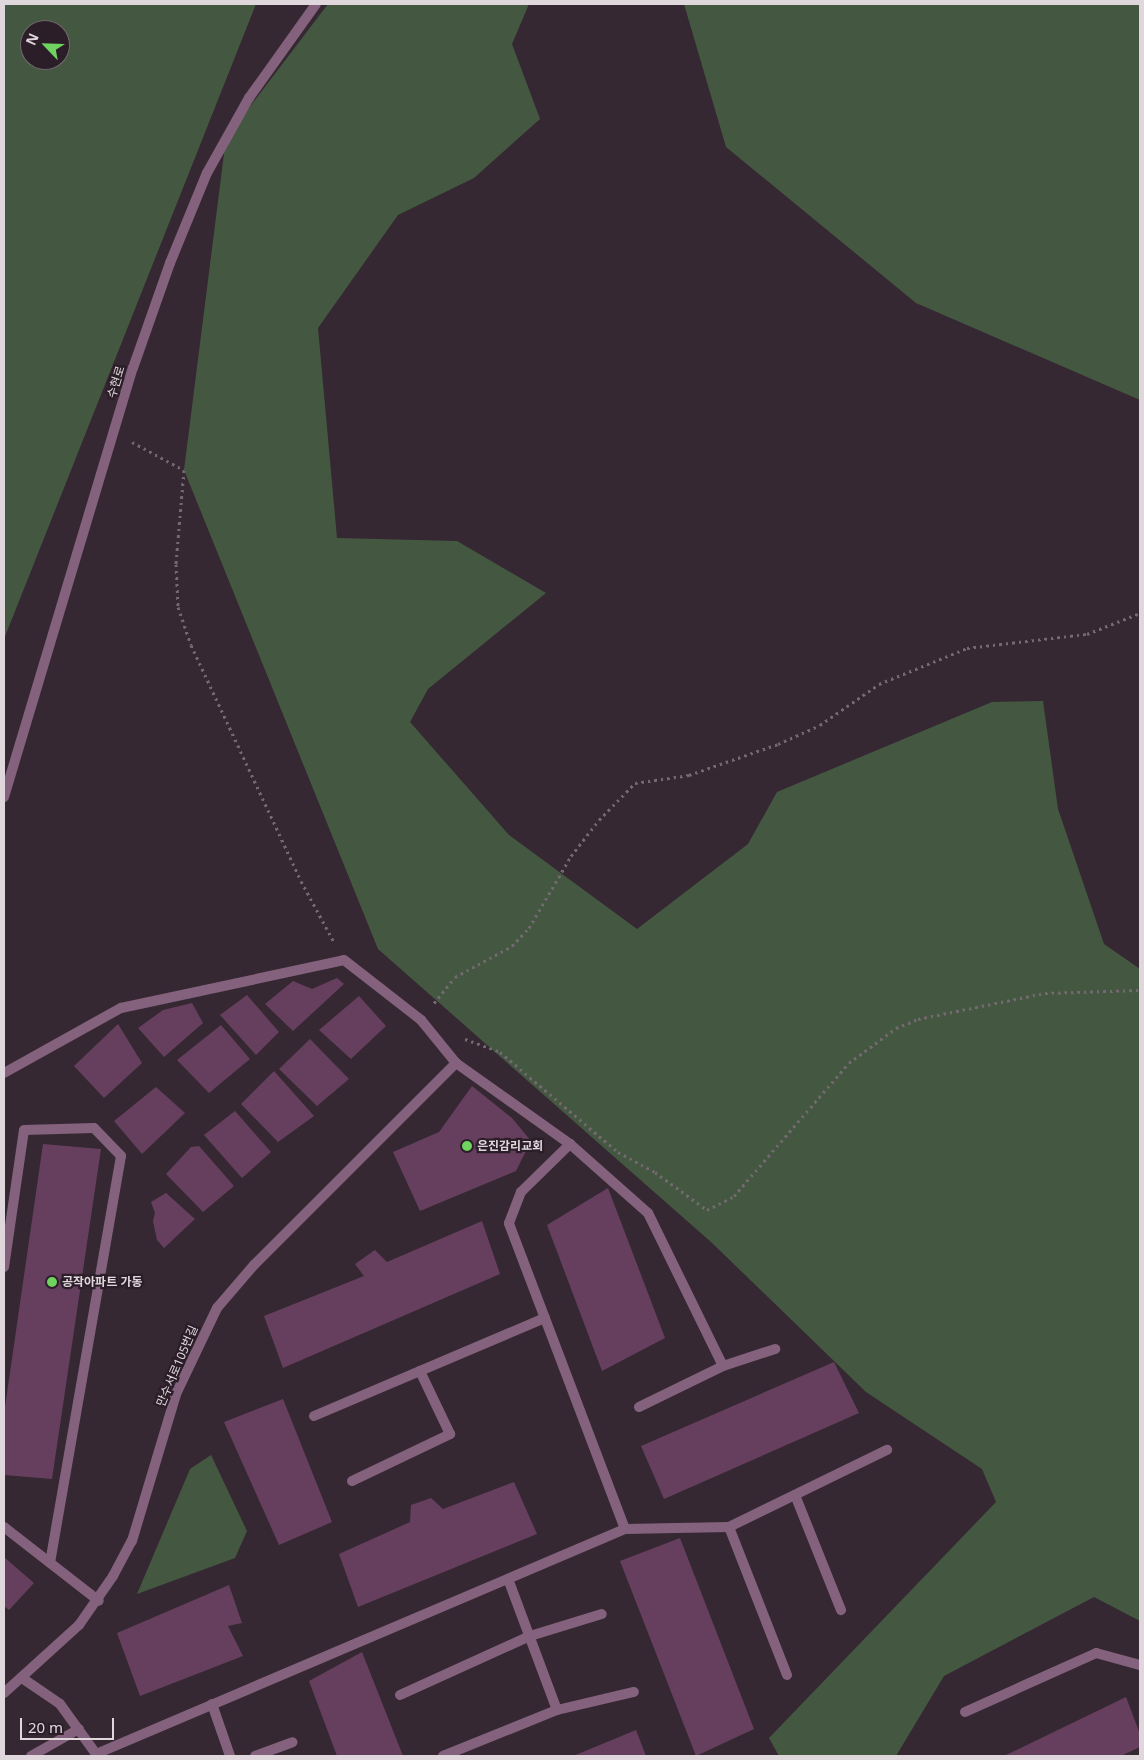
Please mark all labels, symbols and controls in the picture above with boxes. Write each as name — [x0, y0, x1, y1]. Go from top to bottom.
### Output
north arrow — [20, 20, 70, 70]
text: N — [21, 30, 43, 48]
street label: 수현로 — [104, 364, 128, 400]
place label: 은진감리교회 — [477, 1139, 543, 1153]
marker: 은진감리교회 — [461, 1140, 473, 1152]
place label: 공작아파트 가동 — [62, 1275, 142, 1289]
marker: 공작아파트 가동 — [46, 1276, 58, 1288]
street label: 만수서로105번길 — [153, 1323, 201, 1409]
scale bar — [22, 1708, 116, 1740]
text: 20 m — [28, 1717, 63, 1737]

